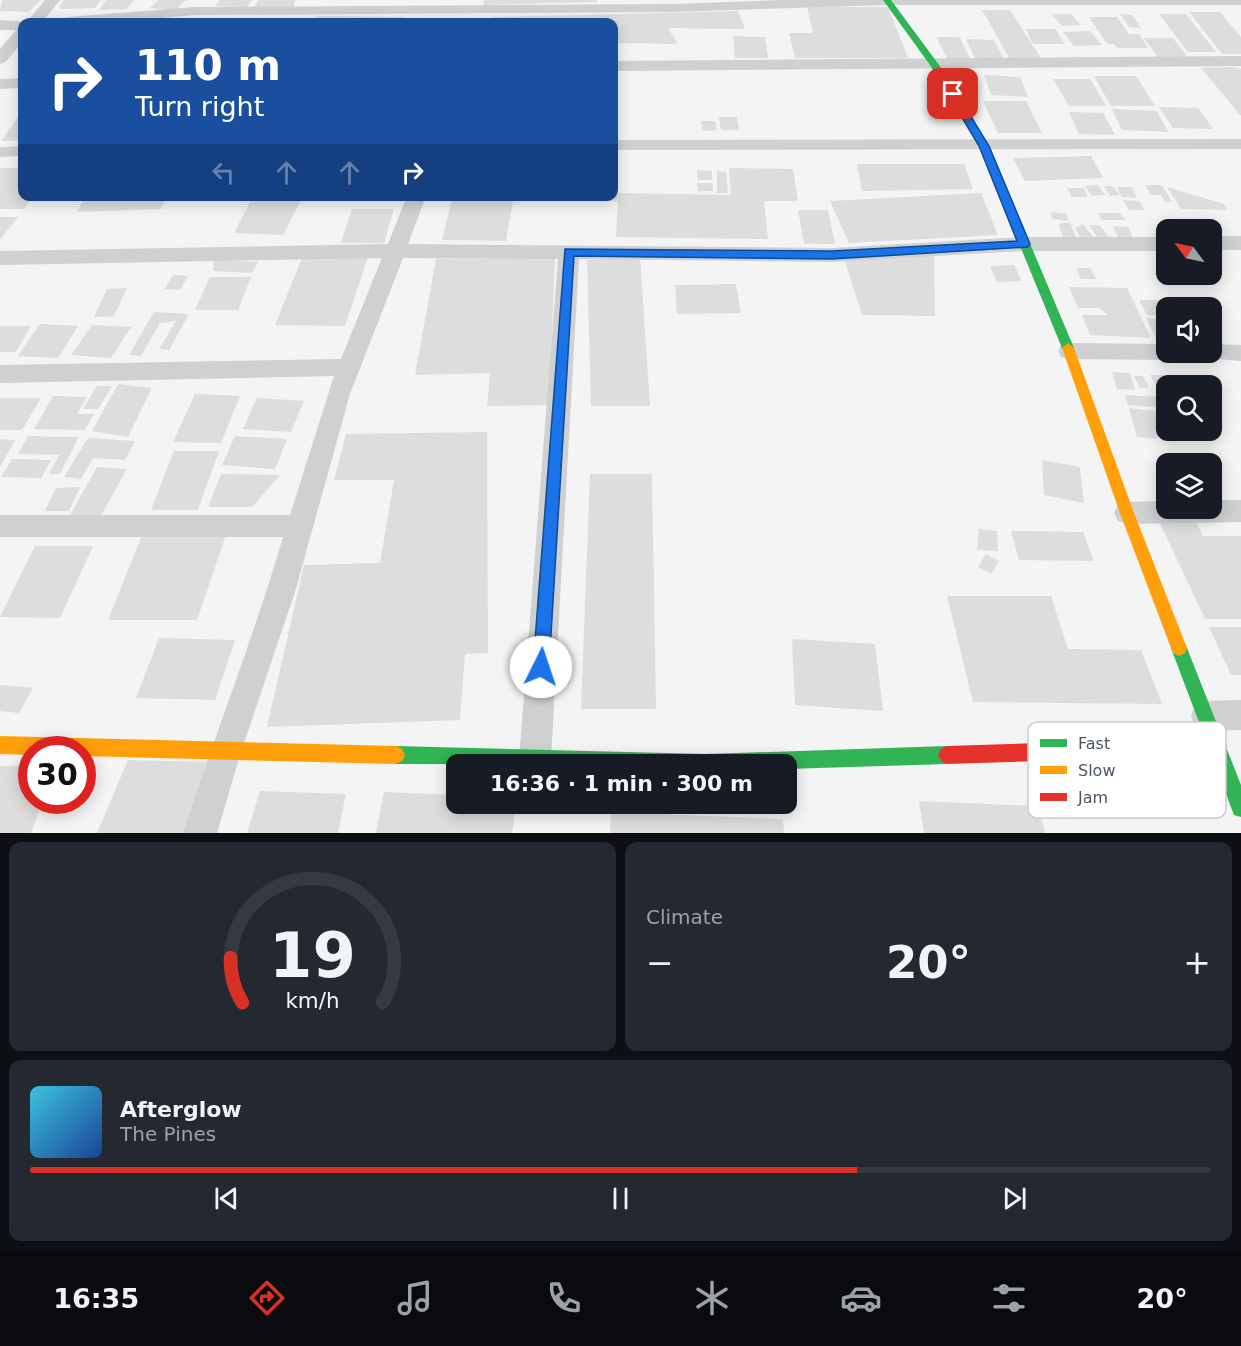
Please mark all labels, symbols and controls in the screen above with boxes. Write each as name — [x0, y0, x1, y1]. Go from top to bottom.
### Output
text: 110 m — [135, 41, 281, 90]
icon: right — [36, 42, 114, 120]
pin — [927, 68, 978, 119]
icon: arrive — [936, 77, 969, 110]
text: Turn right — [135, 91, 264, 122]
icon: left — [207, 156, 240, 189]
icon: ahead — [270, 156, 303, 189]
icon: ahead — [333, 156, 366, 189]
icon: right — [396, 156, 429, 189]
north arrow — [1156, 219, 1222, 285]
map controls — [1156, 219, 1222, 519]
button: sound — [1156, 297, 1222, 363]
button: search — [1156, 375, 1222, 441]
button: layers — [1156, 453, 1222, 519]
position arrow — [509, 635, 573, 699]
legend — [1028, 722, 1226, 818]
text: Fast — [1078, 734, 1110, 753]
speed limit sign: 30 — [18, 736, 96, 814]
text: Slow — [1078, 761, 1115, 780]
text: 16:36 · 1 min · 300 m — [490, 771, 753, 796]
text: Jam — [1077, 788, 1108, 807]
text: Climate — [646, 905, 723, 929]
text: 19 — [269, 919, 356, 992]
text: 20° — [886, 936, 971, 989]
text: − — [646, 943, 674, 982]
text: + — [1183, 943, 1211, 982]
text: km/h — [285, 989, 340, 1014]
text: Afterglow — [120, 1097, 242, 1122]
text: The Pines — [120, 1122, 216, 1146]
icon: previous — [210, 1182, 243, 1215]
icon: pause — [604, 1182, 637, 1215]
icon: next — [998, 1182, 1031, 1215]
icon: directions — [246, 1277, 288, 1319]
icon: music — [394, 1277, 436, 1319]
icon: phone — [543, 1277, 585, 1319]
icon: climate — [691, 1277, 733, 1319]
icon: car — [840, 1277, 882, 1319]
icon: filters — [988, 1277, 1030, 1319]
text: 16:35 — [53, 1283, 139, 1314]
text: 20° — [1137, 1283, 1188, 1314]

